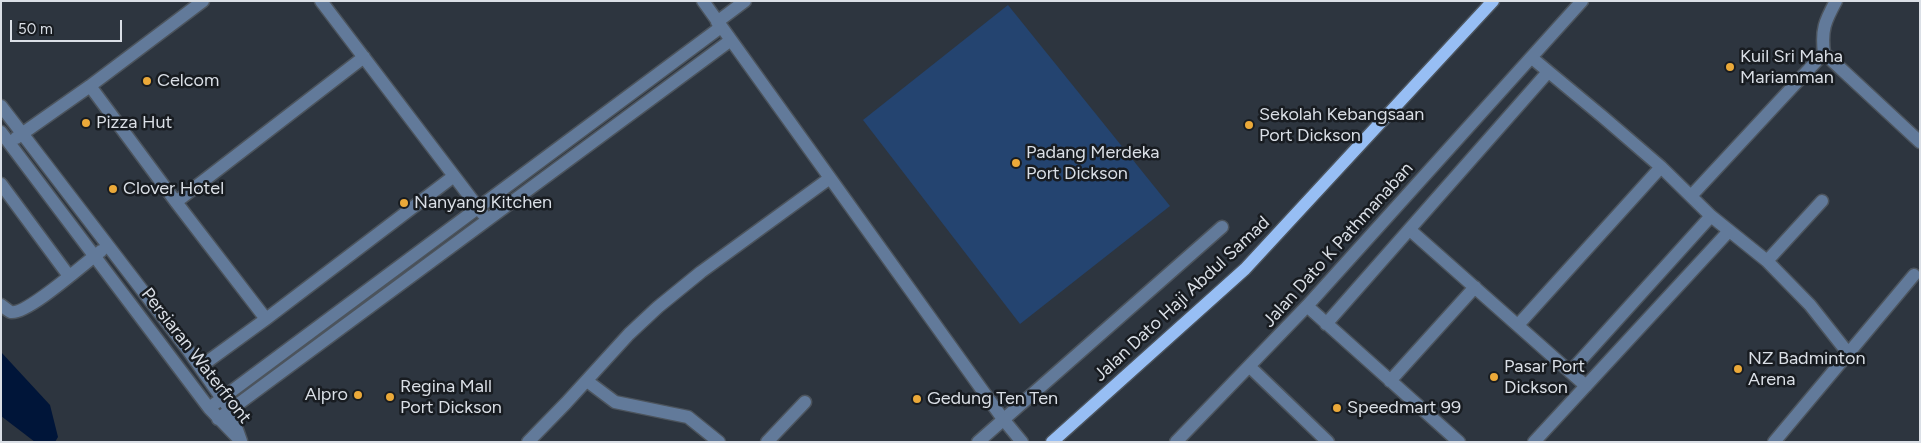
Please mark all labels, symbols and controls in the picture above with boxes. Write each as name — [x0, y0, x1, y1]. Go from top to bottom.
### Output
scale bar — [12, 10, 125, 42]
text: 50 m — [18, 20, 53, 38]
place label: Kuil Sri Maha Mariamman — [1740, 46, 1843, 88]
marker: Kuil Sri Maha Mariamman — [1724, 61, 1736, 73]
place label: Celcom — [157, 70, 219, 92]
marker: Celcom — [141, 75, 153, 87]
place label: Sekolah Kebangsaan Port Dickson — [1259, 104, 1424, 146]
place label: Pizza Hut — [96, 112, 172, 134]
marker: Pizza Hut — [80, 117, 92, 129]
marker: Sekolah Kebangsaan Port Dickson — [1243, 119, 1255, 131]
place label: Padang Merdeka Port Dickson — [1026, 142, 1159, 184]
marker: Padang Merdeka Port Dickson — [1010, 157, 1022, 169]
street label: Jalan Dato K Pathmanaban — [1258, 158, 1418, 332]
place label: Clover Hotel — [123, 178, 224, 200]
marker: Clover Hotel — [107, 183, 119, 195]
place label: Nanyang Kitchen — [414, 192, 552, 214]
marker: Nanyang Kitchen — [398, 197, 410, 209]
street label: Jalan Dato Haji Abdul Samad — [1090, 212, 1274, 386]
street label: Persiaran Waterfront — [136, 284, 256, 428]
place label: NZ Badminton Arena — [1748, 348, 1865, 390]
place label: Pasar Port Dickson — [1504, 356, 1585, 398]
marker: NZ Badminton Arena — [1732, 363, 1744, 375]
marker: Pasar Port Dickson — [1488, 371, 1500, 383]
place label: Regina Mall Port Dickson — [400, 376, 502, 418]
place label: Alpro — [305, 384, 348, 406]
place label: Gedung Ten Ten — [927, 388, 1058, 410]
marker: Alpro — [352, 389, 364, 401]
marker: Regina Mall Port Dickson — [384, 391, 396, 403]
marker: Gedung Ten Ten — [911, 393, 923, 405]
place label: Speedmart 99 — [1347, 397, 1461, 419]
marker: Speedmart 99 — [1331, 402, 1343, 414]

